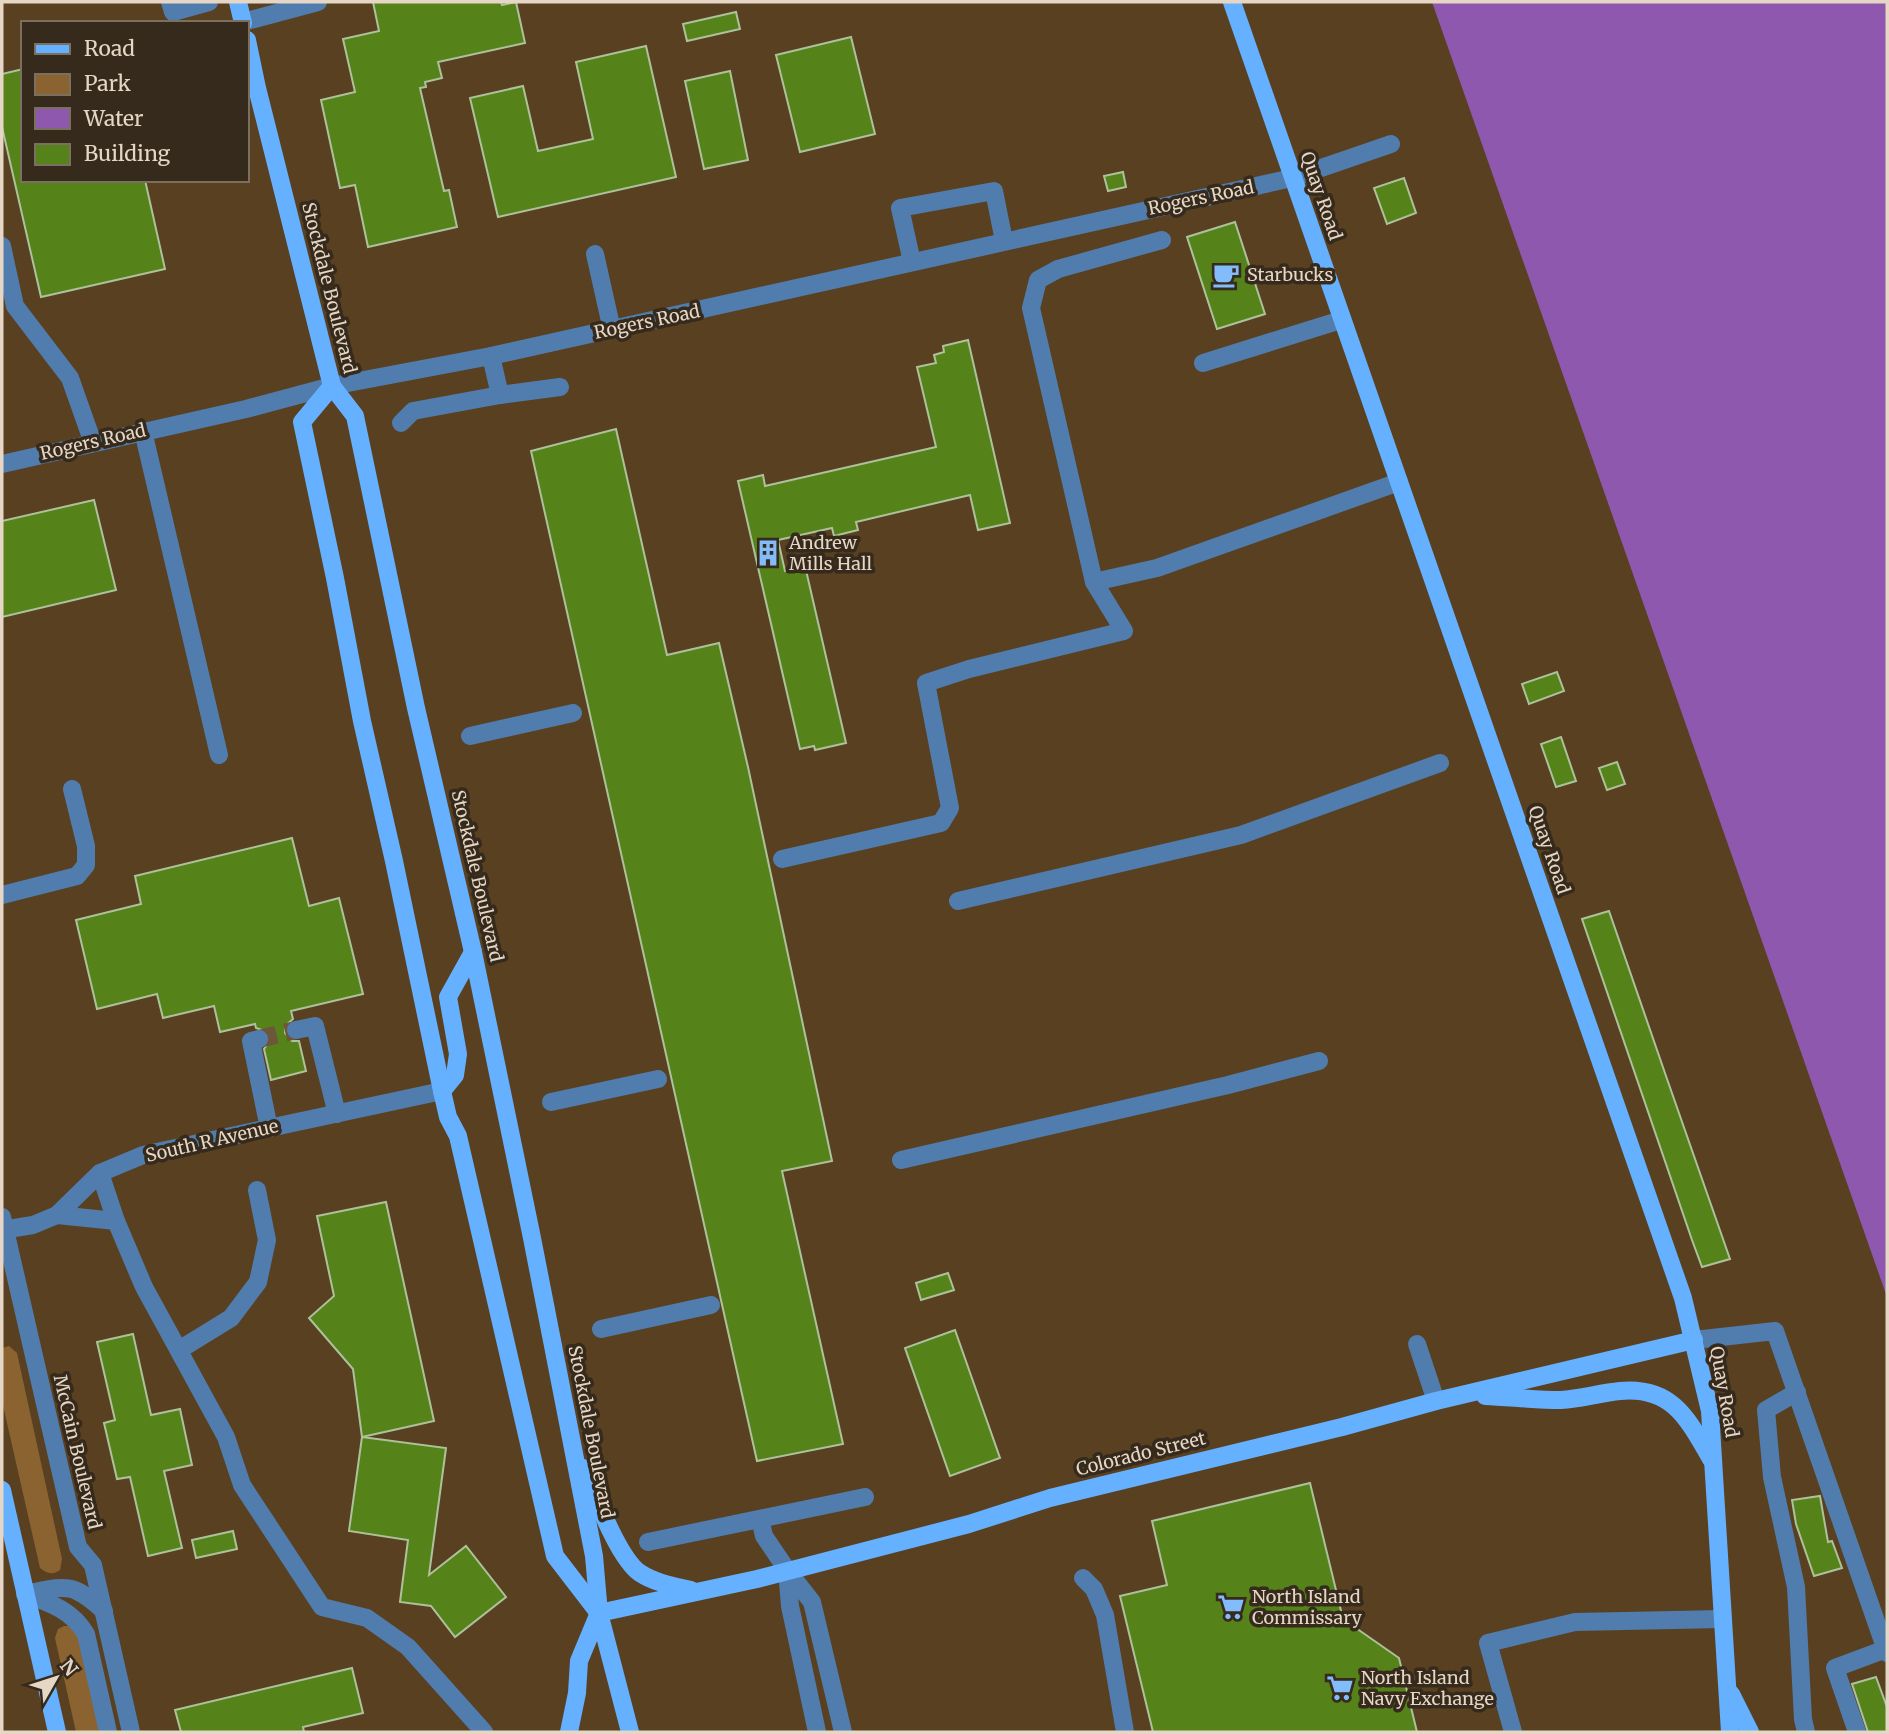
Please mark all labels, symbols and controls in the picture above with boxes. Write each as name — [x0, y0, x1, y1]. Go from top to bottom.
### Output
legend — [21, 21, 248, 182]
text: Road — [84, 35, 135, 62]
text: Park — [84, 70, 131, 97]
text: Water — [83, 105, 143, 132]
text: Building — [84, 140, 171, 167]
street label: Quay Road — [1296, 148, 1347, 243]
street label: Rogers Road — [1146, 175, 1256, 220]
street label: Stockdale Boulevard — [297, 200, 362, 376]
cafe icon: Starbucks — [1211, 260, 1241, 290]
place label: Starbucks — [1247, 263, 1333, 286]
street label: Rogers Road — [592, 299, 702, 344]
street label: Rogers Road — [38, 418, 148, 465]
place label: Andrew Mills Hall — [788, 531, 873, 575]
building icon: Andrew Mills Hall — [753, 538, 783, 568]
street label: Stockdale Boulevard — [447, 788, 508, 964]
street label: Quay Road — [1524, 802, 1575, 897]
street label: South R Avenue — [143, 1114, 281, 1167]
street label: Stockdale Boulevard — [563, 1344, 620, 1520]
street label: Quay Road — [1705, 1344, 1744, 1440]
street label: McCain Boulevard — [49, 1372, 106, 1532]
street label: Colorado Street — [1074, 1426, 1208, 1481]
place label: North Island Commissary — [1252, 1585, 1363, 1629]
supermarket icon: North Island Commissary — [1216, 1592, 1246, 1622]
north arrow — [21, 1643, 91, 1713]
text: N — [55, 1654, 83, 1681]
place label: North Island Navy Exchange — [1361, 1666, 1494, 1710]
supermarket icon: North Island Navy Exchange — [1325, 1673, 1355, 1703]

